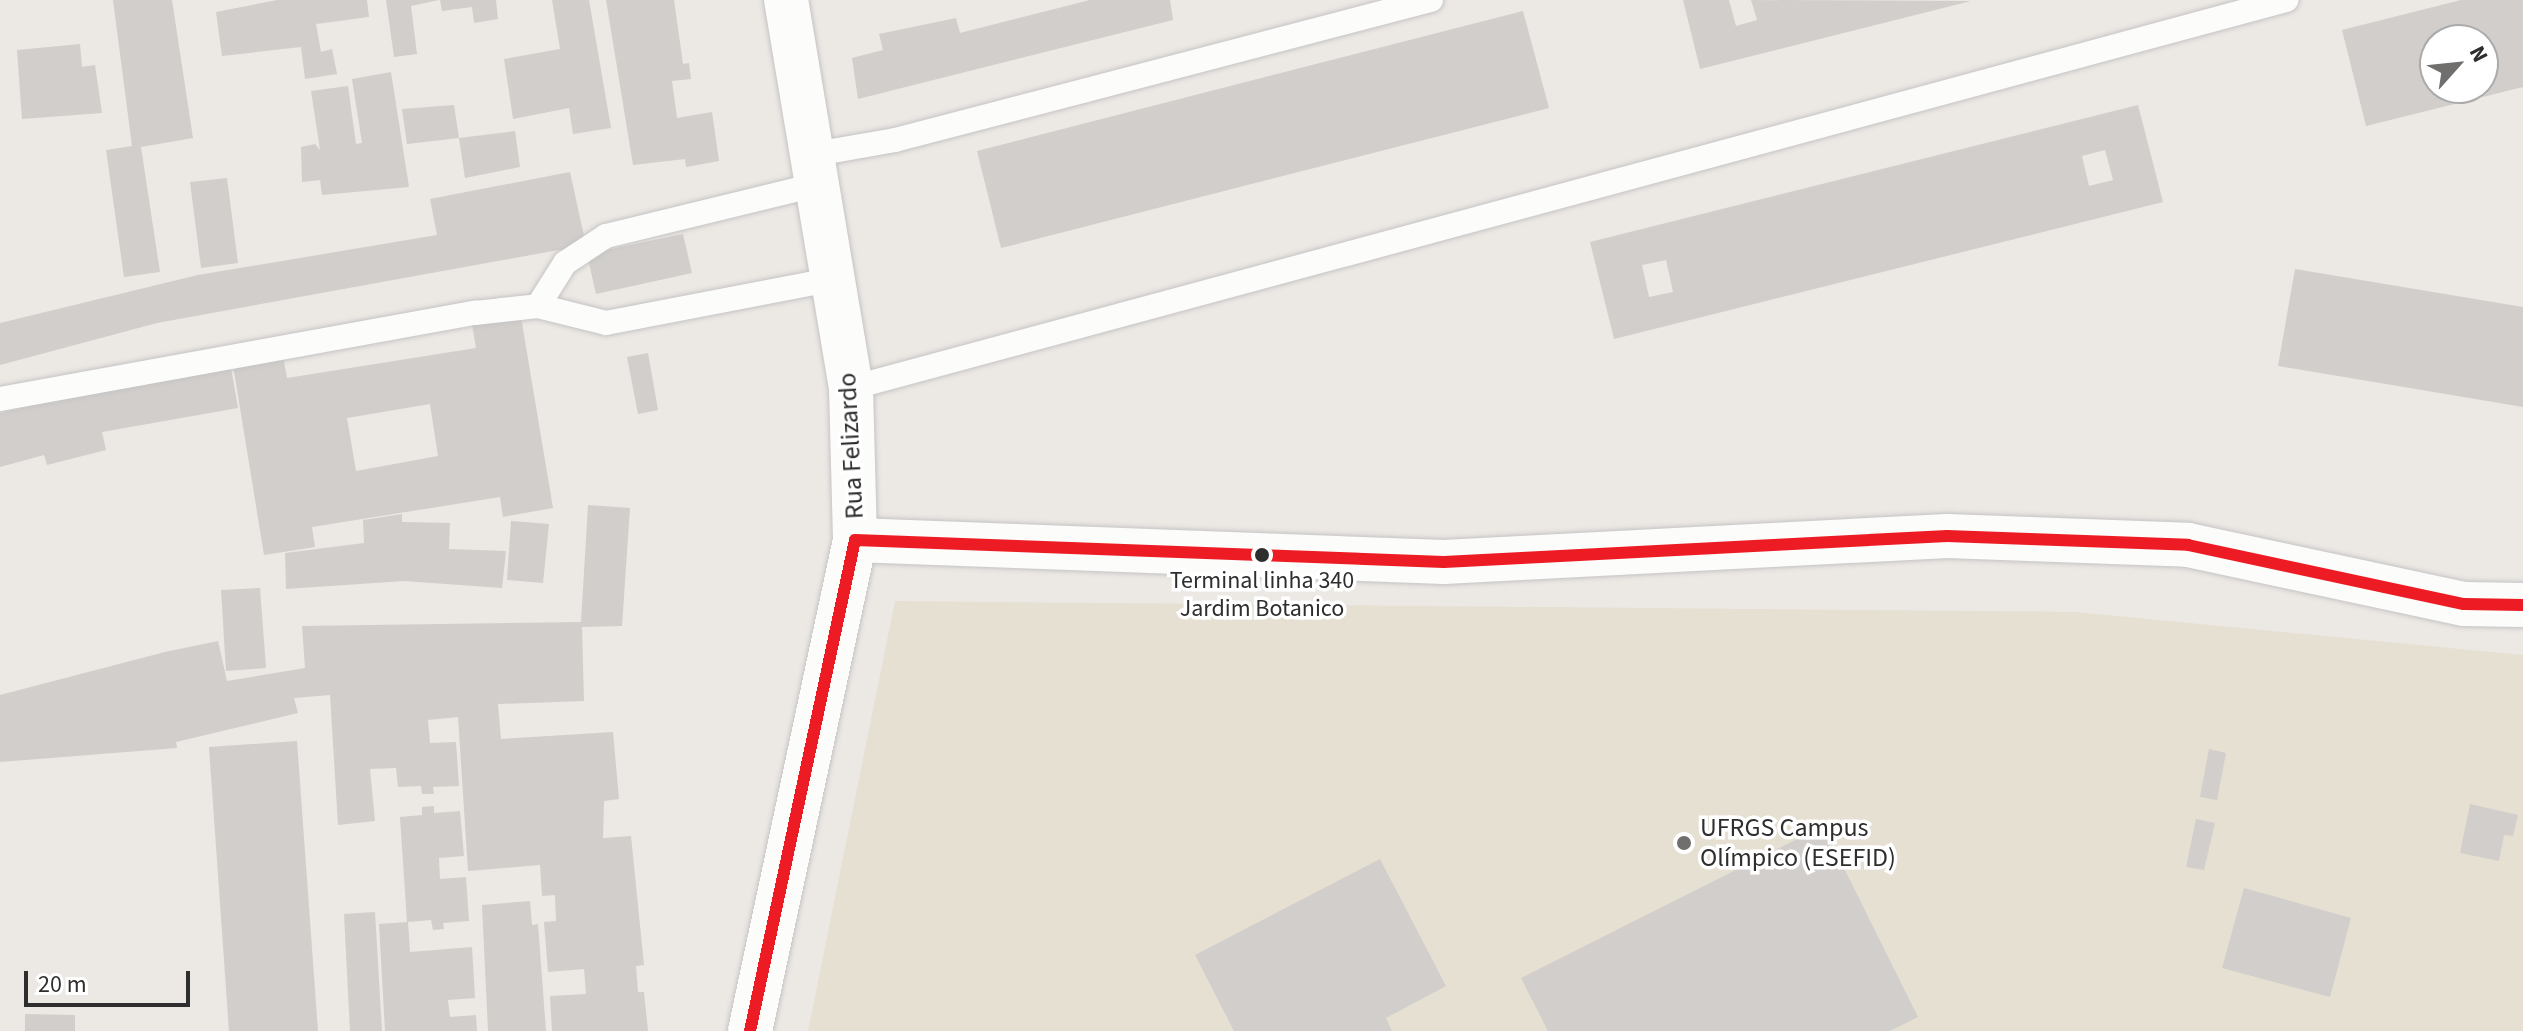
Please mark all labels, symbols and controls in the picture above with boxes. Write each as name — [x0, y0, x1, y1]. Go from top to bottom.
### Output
north arrow — [2419, 24, 2499, 104]
text: N — [2461, 40, 2496, 68]
street label: Rua Felizardo — [832, 372, 870, 520]
marker: Terminal linha 340 Jardim Botanico — [1254, 547, 1270, 563]
place label: Terminal linha 340 Jardim Botanico — [1170, 567, 1354, 623]
place label: UFRGS Campus Olímpico (ESEFID) — [1700, 812, 1896, 874]
marker: UFRGS Campus Olímpico (ESEFID) — [1675, 834, 1693, 852]
scale bar — [28, 955, 194, 1005]
text: 20 m — [38, 967, 87, 1002]

